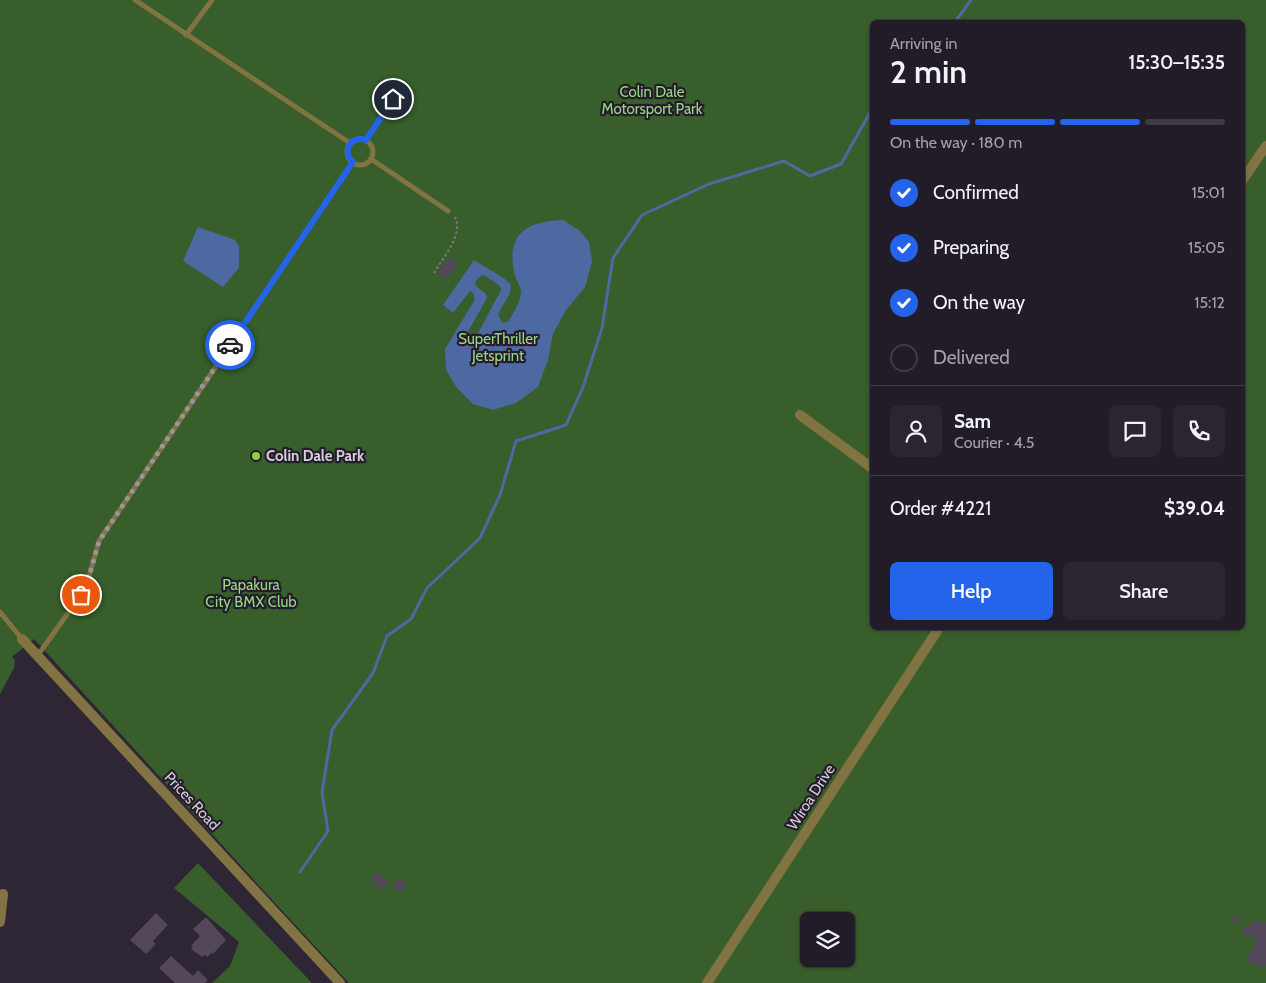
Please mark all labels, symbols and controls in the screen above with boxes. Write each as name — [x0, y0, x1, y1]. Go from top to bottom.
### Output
text: Arriving in — [890, 34, 957, 53]
text: 15:30–15:35 — [1129, 51, 1225, 74]
text: 2 min — [890, 52, 967, 91]
pin — [372, 78, 414, 120]
park label: Colin Dale Motorsport Park — [601, 83, 703, 118]
icon: home — [379, 85, 407, 113]
text: On the way · 180 m — [890, 133, 1022, 152]
icon: check — [890, 179, 918, 207]
text: Confirmed — [933, 181, 1019, 204]
text: 15:01 — [1191, 183, 1225, 202]
icon: check — [890, 234, 918, 262]
text: Preparing — [933, 236, 1009, 259]
text: 15:05 — [1188, 238, 1225, 257]
icon: check — [890, 289, 918, 317]
text: On the way — [933, 291, 1025, 314]
text: 15:12 — [1194, 293, 1225, 312]
courier — [205, 320, 255, 370]
park label: SuperThriller Jetsprint — [458, 330, 538, 365]
icon: car — [216, 331, 244, 359]
text: Delivered — [933, 346, 1010, 369]
button: person — [890, 405, 942, 457]
button: chat — [1109, 405, 1161, 457]
button: phone — [1173, 405, 1225, 457]
text: Sam — [954, 410, 991, 433]
text: Courier · 4.5 — [954, 433, 1035, 452]
place label: Colin Dale Park — [266, 447, 365, 465]
marker: Colin Dale Park — [250, 450, 262, 462]
text: Order #4221 — [890, 497, 991, 520]
text: $39.04 — [1164, 497, 1225, 520]
button: Help — [890, 562, 1053, 620]
button: Share — [1063, 562, 1225, 620]
pin — [60, 574, 102, 616]
park label: Papakura City BMX Club — [205, 576, 297, 611]
icon: bag — [67, 581, 95, 609]
street label: Wiroa Drive — [783, 761, 839, 833]
street label: Prices Road — [161, 768, 223, 834]
map controls — [800, 912, 855, 967]
button: layers — [800, 912, 855, 967]

